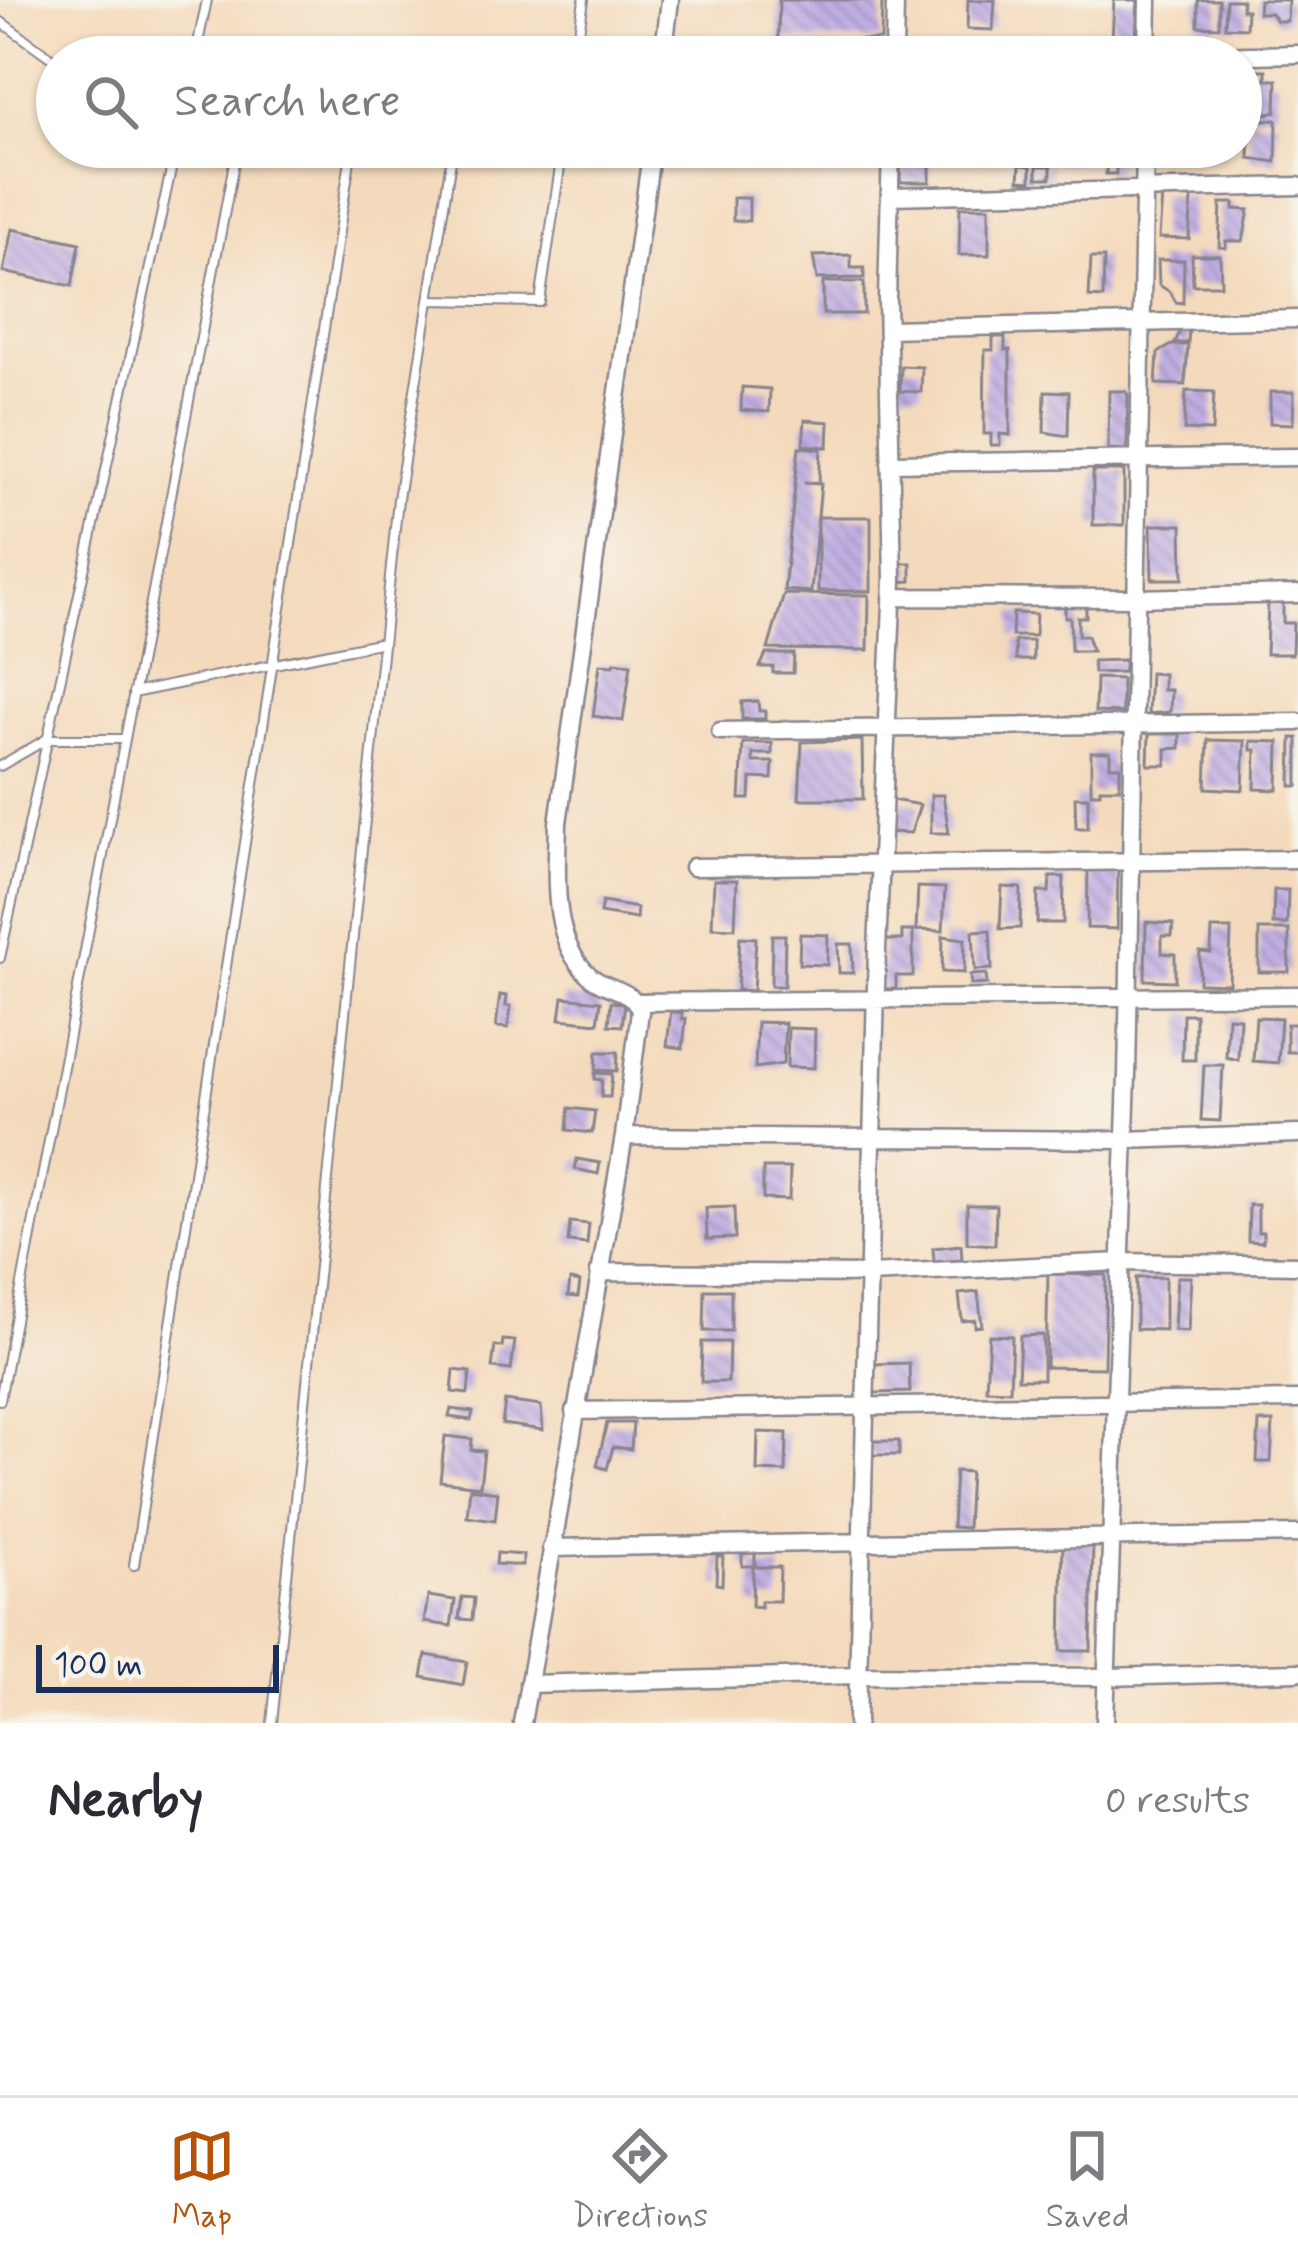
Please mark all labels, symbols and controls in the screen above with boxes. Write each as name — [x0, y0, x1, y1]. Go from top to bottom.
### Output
search box — [36, 36, 1262, 168]
icon: search — [78, 69, 144, 135]
text: Search here — [174, 73, 401, 132]
scale bar — [36, 1639, 279, 1692]
text: 100 m — [54, 1644, 143, 1688]
text: Nearby — [48, 1768, 203, 1834]
text: 0 results — [1105, 1776, 1250, 1827]
tab: Map — [169, 2123, 235, 2239]
tab: Directions — [572, 2123, 708, 2239]
tab: Saved — [1046, 2123, 1129, 2239]

